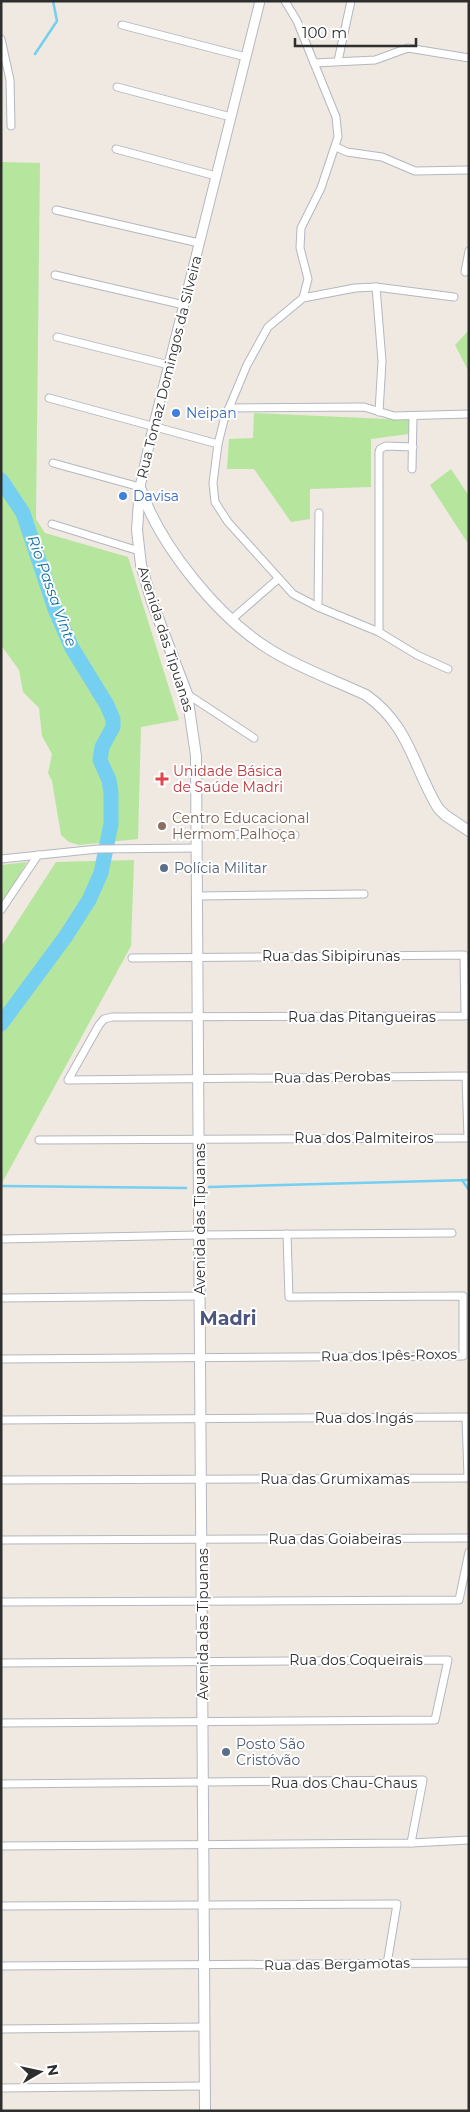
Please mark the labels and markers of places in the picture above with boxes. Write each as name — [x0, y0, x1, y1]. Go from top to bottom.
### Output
place label: Neipan — [186, 404, 237, 422]
marker: Neipan — [170, 407, 182, 419]
place label: Davisa — [133, 487, 179, 505]
marker: Davisa — [117, 490, 129, 502]
place label: Unidade Básica de Saúde Madri — [173, 762, 283, 796]
marker: Unidade Básica de Saúde Madri — [155, 772, 169, 786]
place label: Centro Educacional Hermom Palhoça — [172, 809, 309, 843]
marker: Centro Educacional Hermom Palhoça — [156, 820, 168, 832]
place label: Polícia Militar — [174, 859, 268, 877]
marker: Polícia Militar — [158, 862, 170, 874]
place label: Posto São Cristóvão — [236, 1735, 305, 1769]
marker: Posto São Cristóvão — [220, 1746, 232, 1758]

